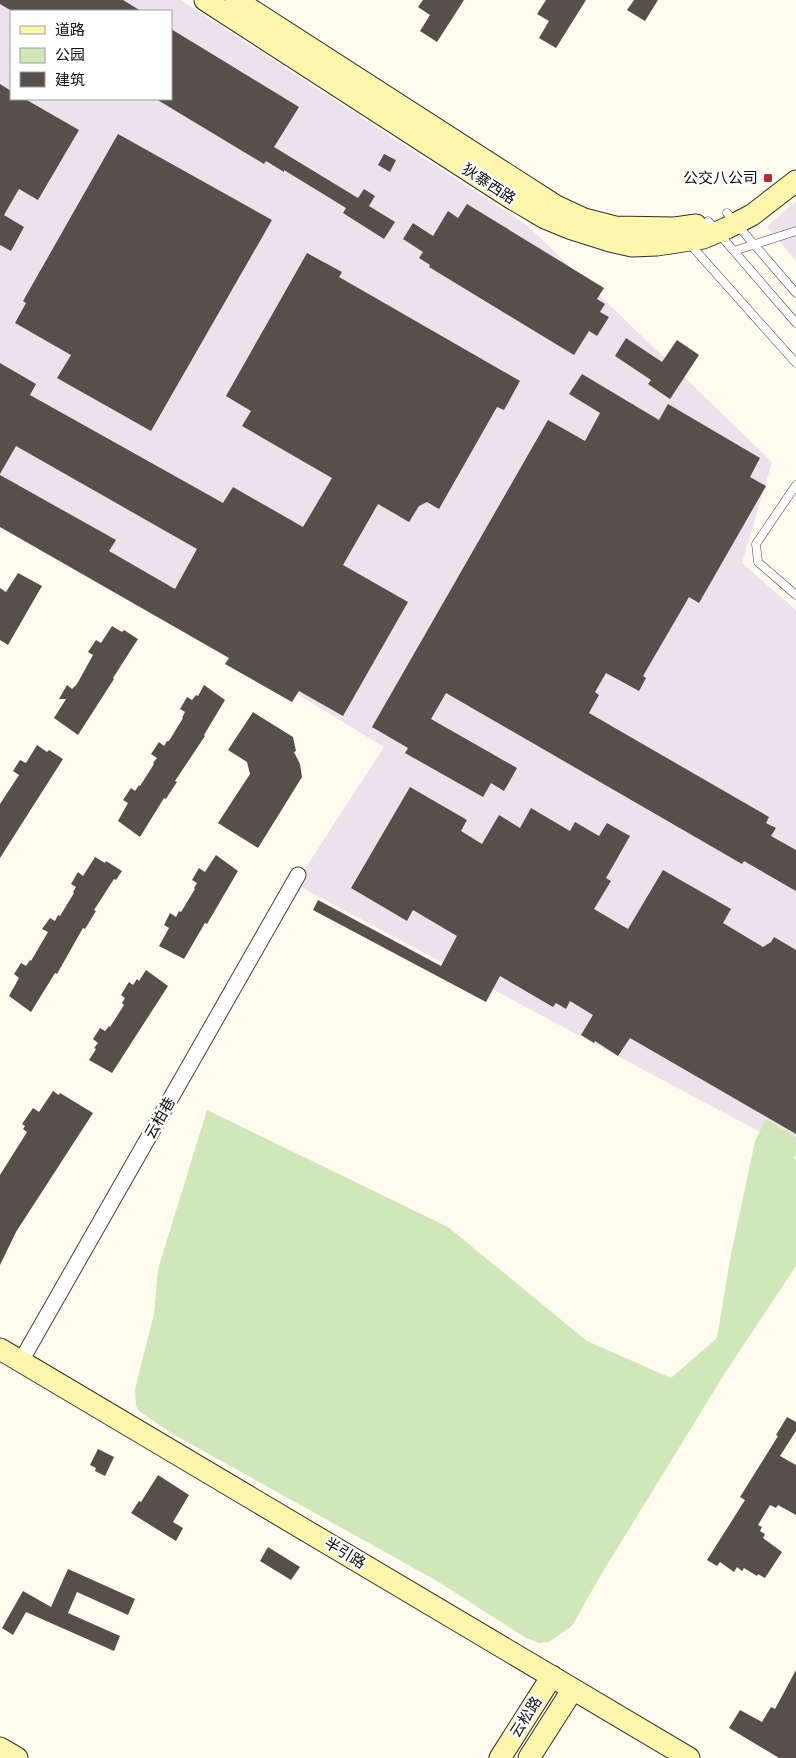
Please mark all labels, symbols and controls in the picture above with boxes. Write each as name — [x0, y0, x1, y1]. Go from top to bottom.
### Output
legend — [10, 10, 172, 100]
text: 道路 — [55, 20, 85, 39]
text: 公园 — [55, 45, 85, 64]
text: 建筑 — [55, 70, 85, 89]
street label: 狄寨西路 — [459, 159, 520, 208]
place label: 公交八公司 — [683, 168, 758, 187]
marker: 公交八公司 — [762, 172, 774, 184]
street label: 云柏巷 — [140, 1094, 179, 1142]
street label: 半引路 — [321, 1533, 369, 1572]
street label: 云松路 — [506, 1693, 546, 1741]

